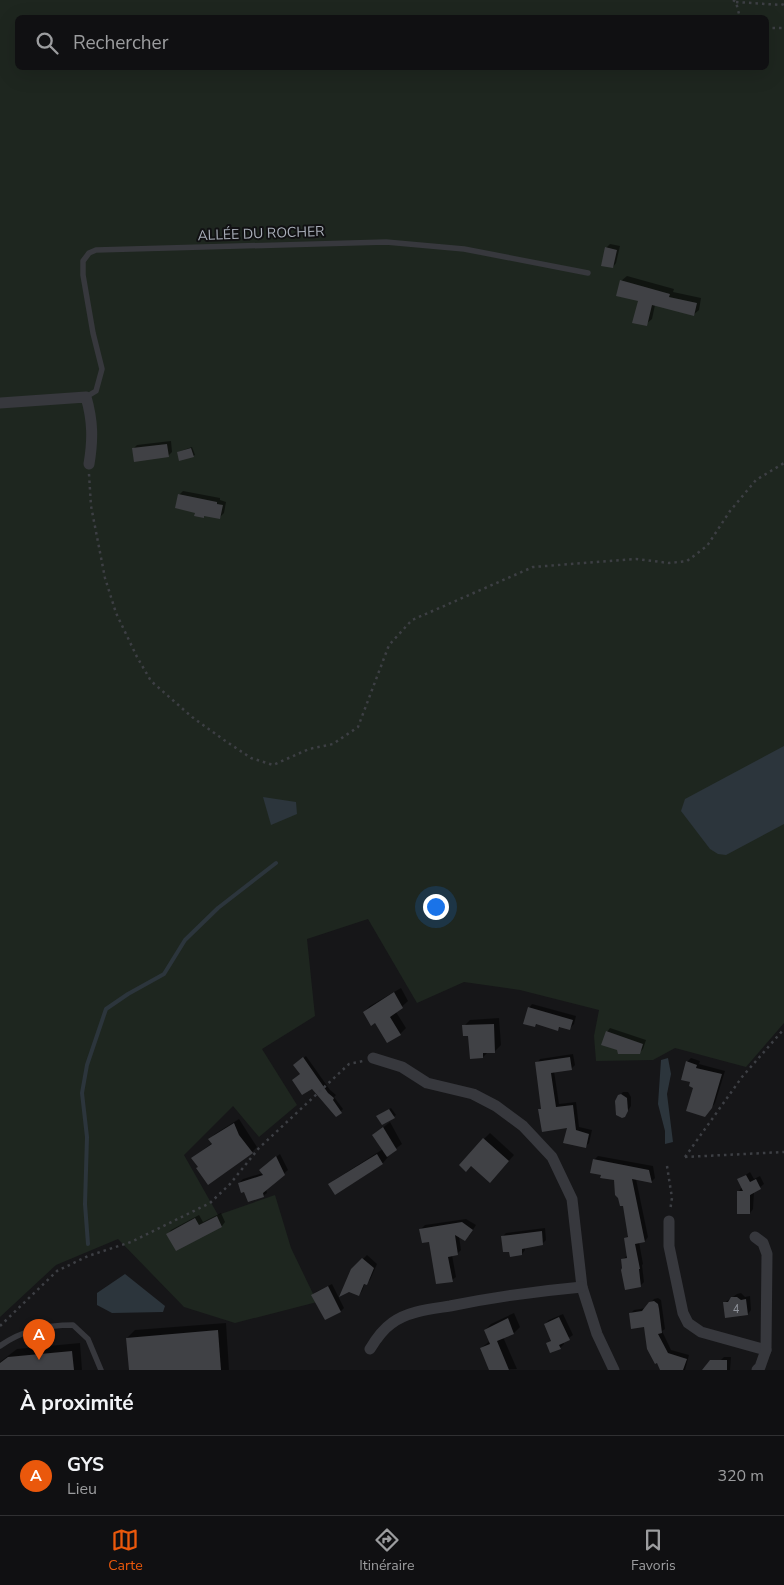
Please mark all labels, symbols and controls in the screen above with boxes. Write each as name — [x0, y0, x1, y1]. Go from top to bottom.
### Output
search box — [15, 15, 769, 70]
icon: search — [33, 29, 61, 57]
text: Rechercher — [73, 30, 168, 56]
street label: ALLÉE DU ROCHER — [197, 222, 325, 245]
your location — [423, 894, 449, 920]
house number: 4 — [733, 1302, 740, 1317]
pin: A — [23, 1319, 55, 1360]
text: À proximité — [20, 1389, 134, 1417]
text: GYS — [67, 1452, 104, 1478]
text: A — [30, 1465, 42, 1487]
text: 320 m — [717, 1465, 764, 1487]
text: Lieu — [67, 1478, 97, 1500]
tab: Carte — [108, 1526, 143, 1575]
tab: Itinéraire — [359, 1526, 414, 1575]
tab: Favoris — [631, 1526, 676, 1575]

